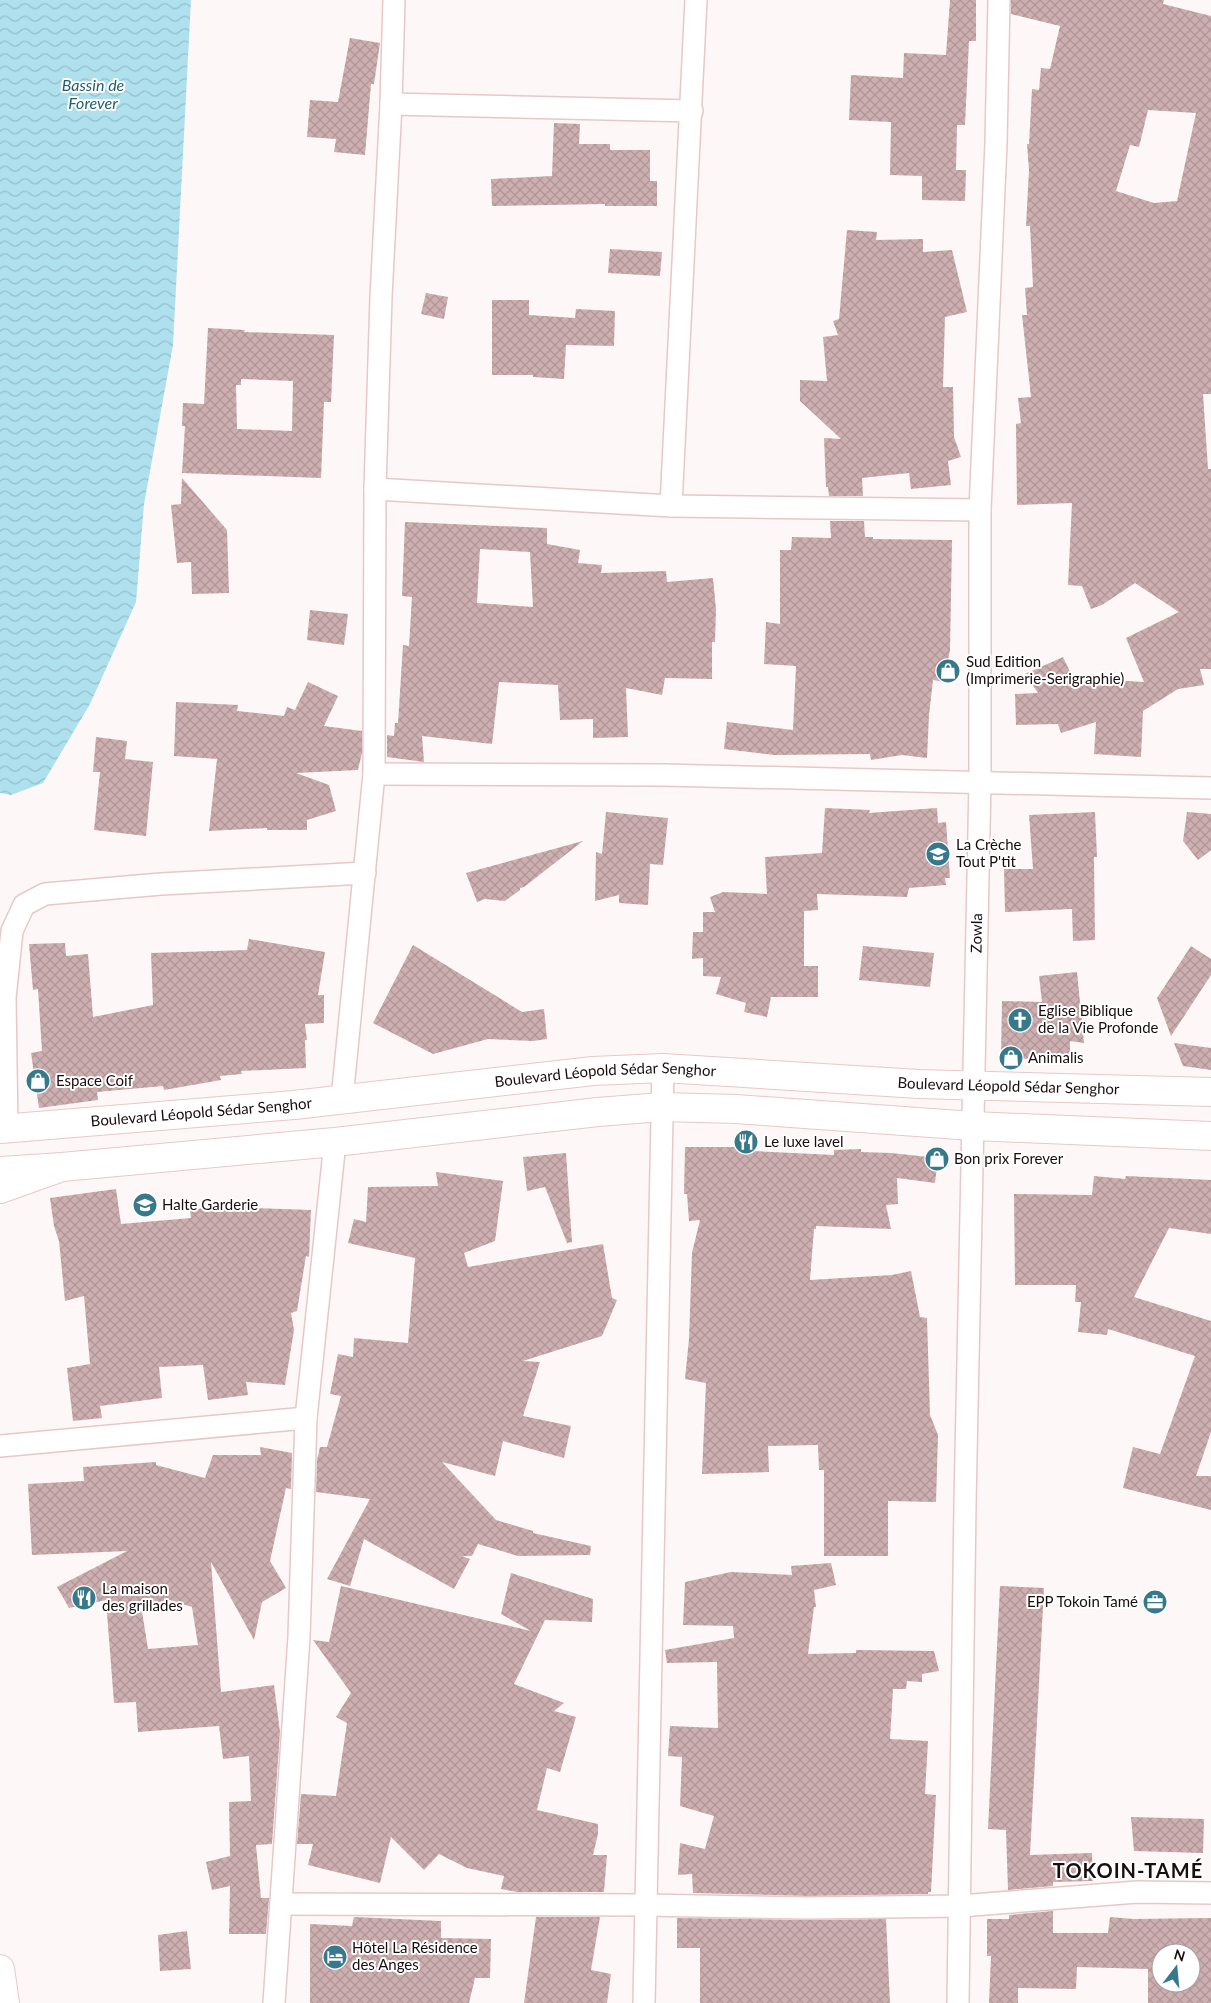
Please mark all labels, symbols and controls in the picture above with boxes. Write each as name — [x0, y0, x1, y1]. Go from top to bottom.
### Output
water label: Bassin de Forever — [62, 75, 125, 112]
place label: Sud Edition (Imprimerie-Serigraphie) — [966, 652, 1124, 687]
shop icon: Sud Edition (Imprimerie-Serigraphie) — [935, 658, 961, 684]
place label: La Crèche Tout P'tit — [956, 835, 1022, 870]
school or university icon: La Crèche Tout P'tit — [925, 841, 951, 867]
street label: Zowla — [966, 913, 985, 953]
place label: Eglise Biblique de la Vie Profonde — [1038, 1001, 1159, 1036]
church icon: Eglise Biblique de la Vie Profonde — [1007, 1007, 1033, 1033]
shop icon: Animalis — [998, 1045, 1024, 1071]
place label: Animalis — [1028, 1048, 1084, 1066]
street label: Boulevard Léopold Sédar Senghor — [494, 1058, 717, 1090]
shop icon: Espace Coif — [25, 1068, 51, 1094]
place label: Espace Coif — [56, 1071, 134, 1089]
street label: Boulevard Léopold Sédar Senghor — [897, 1073, 1120, 1098]
street label: Boulevard Léopold Sédar Senghor — [90, 1093, 313, 1130]
restaurant icon: Le luxe lavel — [733, 1129, 759, 1155]
place label: Le luxe lavel — [764, 1132, 844, 1150]
shop icon: Bon prix Forever — [924, 1146, 950, 1172]
place label: Bon prix Forever — [954, 1149, 1064, 1167]
school or university icon: Halte Garderie — [132, 1192, 158, 1218]
place label: Halte Garderie — [162, 1195, 258, 1213]
place label: La maison des grillades — [102, 1579, 183, 1614]
restaurant icon: La maison des grillades — [71, 1585, 97, 1611]
office icon: EPP Tokoin Tamé — [1142, 1589, 1168, 1615]
place label: EPP Tokoin Tamé — [1027, 1592, 1138, 1610]
district label: TOKOIN-TAMÉ — [1053, 1858, 1203, 1882]
place label: Hôtel La Résidence des Anges — [352, 1938, 478, 1973]
north arrow — [1151, 1943, 1201, 1993]
hotel icon: Hôtel La Résidence des Anges — [322, 1944, 348, 1970]
text: N — [1172, 1945, 1187, 1965]

